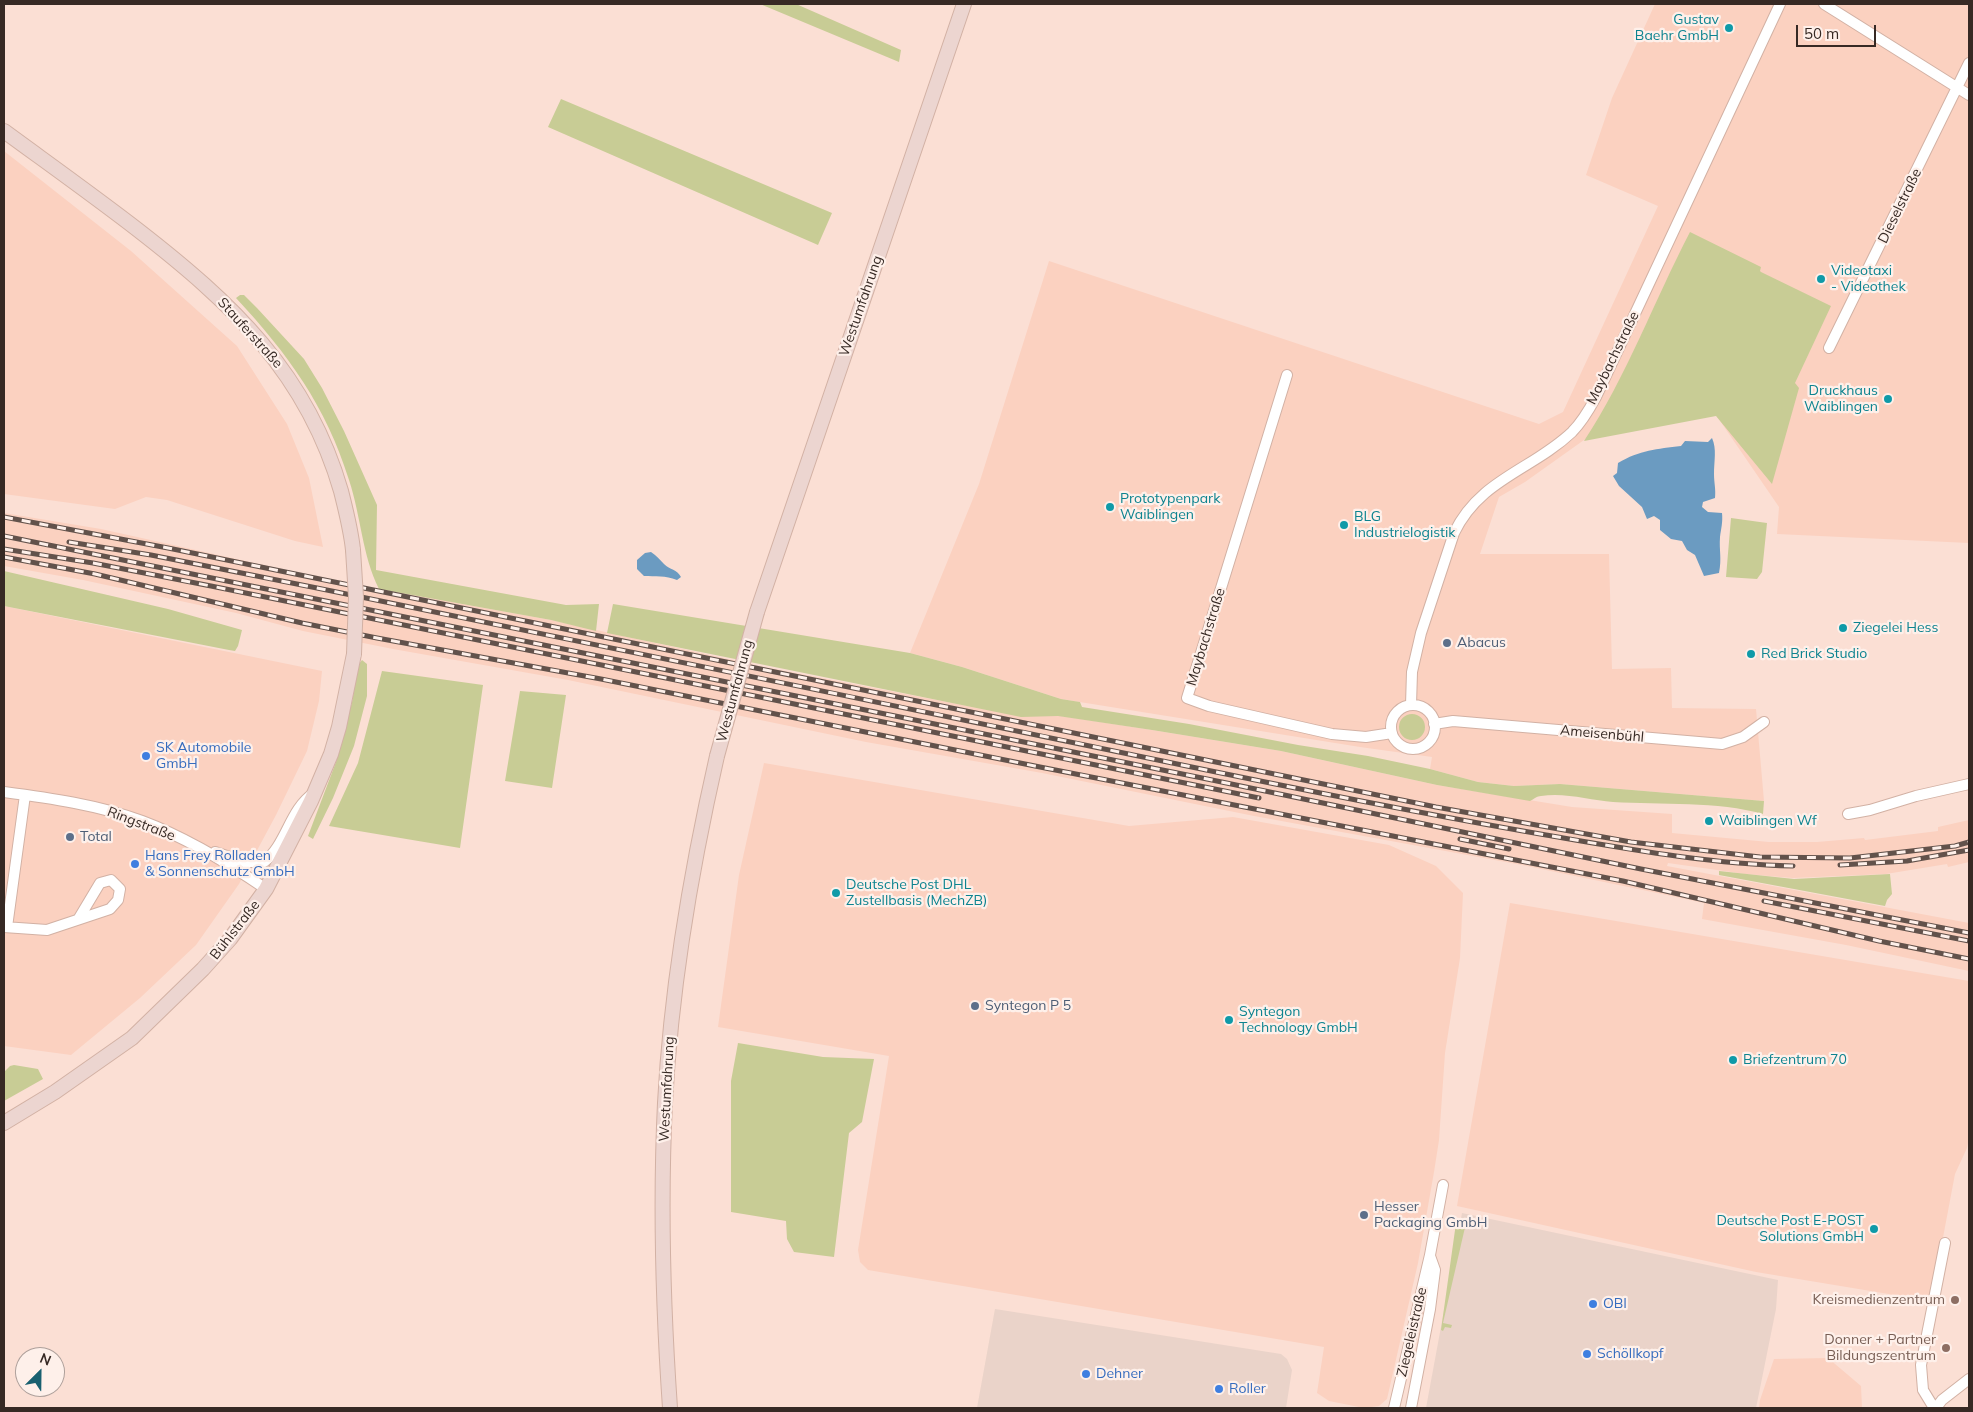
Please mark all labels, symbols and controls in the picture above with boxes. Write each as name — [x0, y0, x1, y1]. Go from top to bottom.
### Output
place label: Gustav Baehr GmbH — [1635, 12, 1719, 44]
scale bar — [1798, 15, 1878, 47]
marker: Gustav Baehr GmbH — [1723, 22, 1735, 34]
text: 50 m — [1804, 24, 1839, 43]
street label: Dieselstraße — [1875, 166, 1925, 246]
street label: Westumfahrung — [836, 253, 886, 359]
place label: Videotaxi - Videothek — [1831, 263, 1906, 296]
marker: Videotaxi - Videothek — [1815, 273, 1827, 285]
street label: Stauferstraße — [214, 294, 286, 372]
street label: Maybachstraße — [1583, 309, 1643, 407]
place label: Druckhaus Waiblingen — [1804, 383, 1878, 416]
marker: Druckhaus Waiblingen — [1882, 393, 1894, 405]
place label: Prototypenpark Waiblingen — [1120, 491, 1220, 524]
marker: Prototypenpark Waiblingen — [1104, 501, 1116, 513]
place label: BLG Industrielogistik — [1354, 509, 1456, 542]
marker: BLG Industrielogistik — [1338, 519, 1350, 531]
street label: Maybachstraße — [1183, 586, 1229, 688]
place label: Ziegelei Hess — [1853, 620, 1939, 636]
marker: Ziegelei Hess — [1837, 622, 1849, 634]
place label: Abacus — [1457, 635, 1506, 651]
marker: Abacus — [1441, 637, 1453, 649]
street label: Westumfahrung — [713, 638, 757, 744]
place label: Red Brick Studio — [1761, 646, 1867, 662]
marker: Red Brick Studio — [1745, 648, 1757, 660]
street label: Ameisenbühl — [1559, 722, 1645, 746]
place label: SK Automobile GmbH — [156, 740, 251, 772]
marker: SK Automobile GmbH — [140, 750, 152, 762]
street label: Ringstraße — [105, 803, 177, 845]
place label: Waiblingen Wf — [1719, 813, 1817, 829]
marker: Waiblingen Wf — [1703, 815, 1715, 827]
place label: Total — [80, 829, 112, 845]
marker: Total — [64, 831, 76, 843]
place label: Hans Frey Rolladen & Sonnenschutz GmbH — [145, 848, 295, 880]
marker: Hans Frey Rolladen & Sonnenschutz GmbH — [129, 858, 141, 870]
place label: Deutsche Post DHL Zustellbasis (MechZB) — [846, 877, 987, 910]
marker: Deutsche Post DHL Zustellbasis (MechZB) — [830, 887, 842, 899]
street label: Bühlstraße — [207, 897, 263, 963]
place label: Syntegon P 5 — [985, 998, 1071, 1014]
marker: Syntegon P 5 — [969, 1000, 981, 1012]
place label: Syntegon Technology GmbH — [1239, 1004, 1358, 1036]
marker: Syntegon Technology GmbH — [1223, 1014, 1235, 1026]
street label: Westumfahrung — [656, 1036, 678, 1142]
place label: Briefzentrum 70 — [1743, 1052, 1847, 1068]
marker: Briefzentrum 70 — [1727, 1054, 1739, 1066]
place label: Hesser Packaging GmbH — [1374, 1199, 1487, 1232]
marker: Hesser Packaging GmbH — [1358, 1209, 1370, 1221]
place label: Deutsche Post E-POST Solutions GmbH — [1716, 1213, 1864, 1246]
marker: Deutsche Post E-POST Solutions GmbH — [1868, 1223, 1880, 1235]
street label: Ziegeleistraße — [1394, 1286, 1430, 1378]
place label: Kreismedienzentrum — [1812, 1292, 1945, 1308]
marker: Kreismedienzentrum — [1949, 1294, 1961, 1306]
place label: OBI — [1603, 1296, 1627, 1312]
marker: OBI — [1587, 1298, 1599, 1310]
place label: Donner + Partner Bildungszentrum — [1824, 1332, 1936, 1364]
marker: Donner + Partner Bildungszentrum — [1940, 1342, 1952, 1354]
place label: Schöllkopf — [1597, 1346, 1664, 1362]
north arrow — [15, 1347, 65, 1397]
marker: Schöllkopf — [1581, 1348, 1593, 1360]
text: N — [37, 1349, 54, 1369]
place label: Dehner — [1096, 1366, 1143, 1382]
marker: Dehner — [1080, 1368, 1092, 1380]
place label: Roller — [1229, 1381, 1266, 1397]
marker: Roller — [1213, 1383, 1225, 1395]

